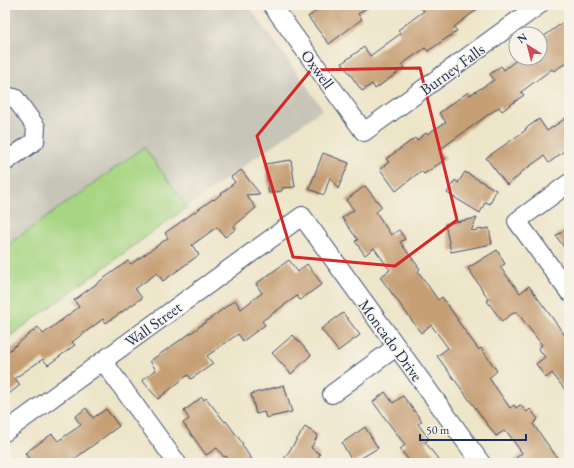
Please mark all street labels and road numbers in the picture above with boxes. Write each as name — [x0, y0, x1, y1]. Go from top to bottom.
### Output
street label: Burney Falls — [416, 39, 489, 100]
street label: Oxwell — [296, 45, 339, 93]
street label: Moncado Drive — [354, 295, 427, 386]
street label: Wall Street — [121, 297, 186, 352]

